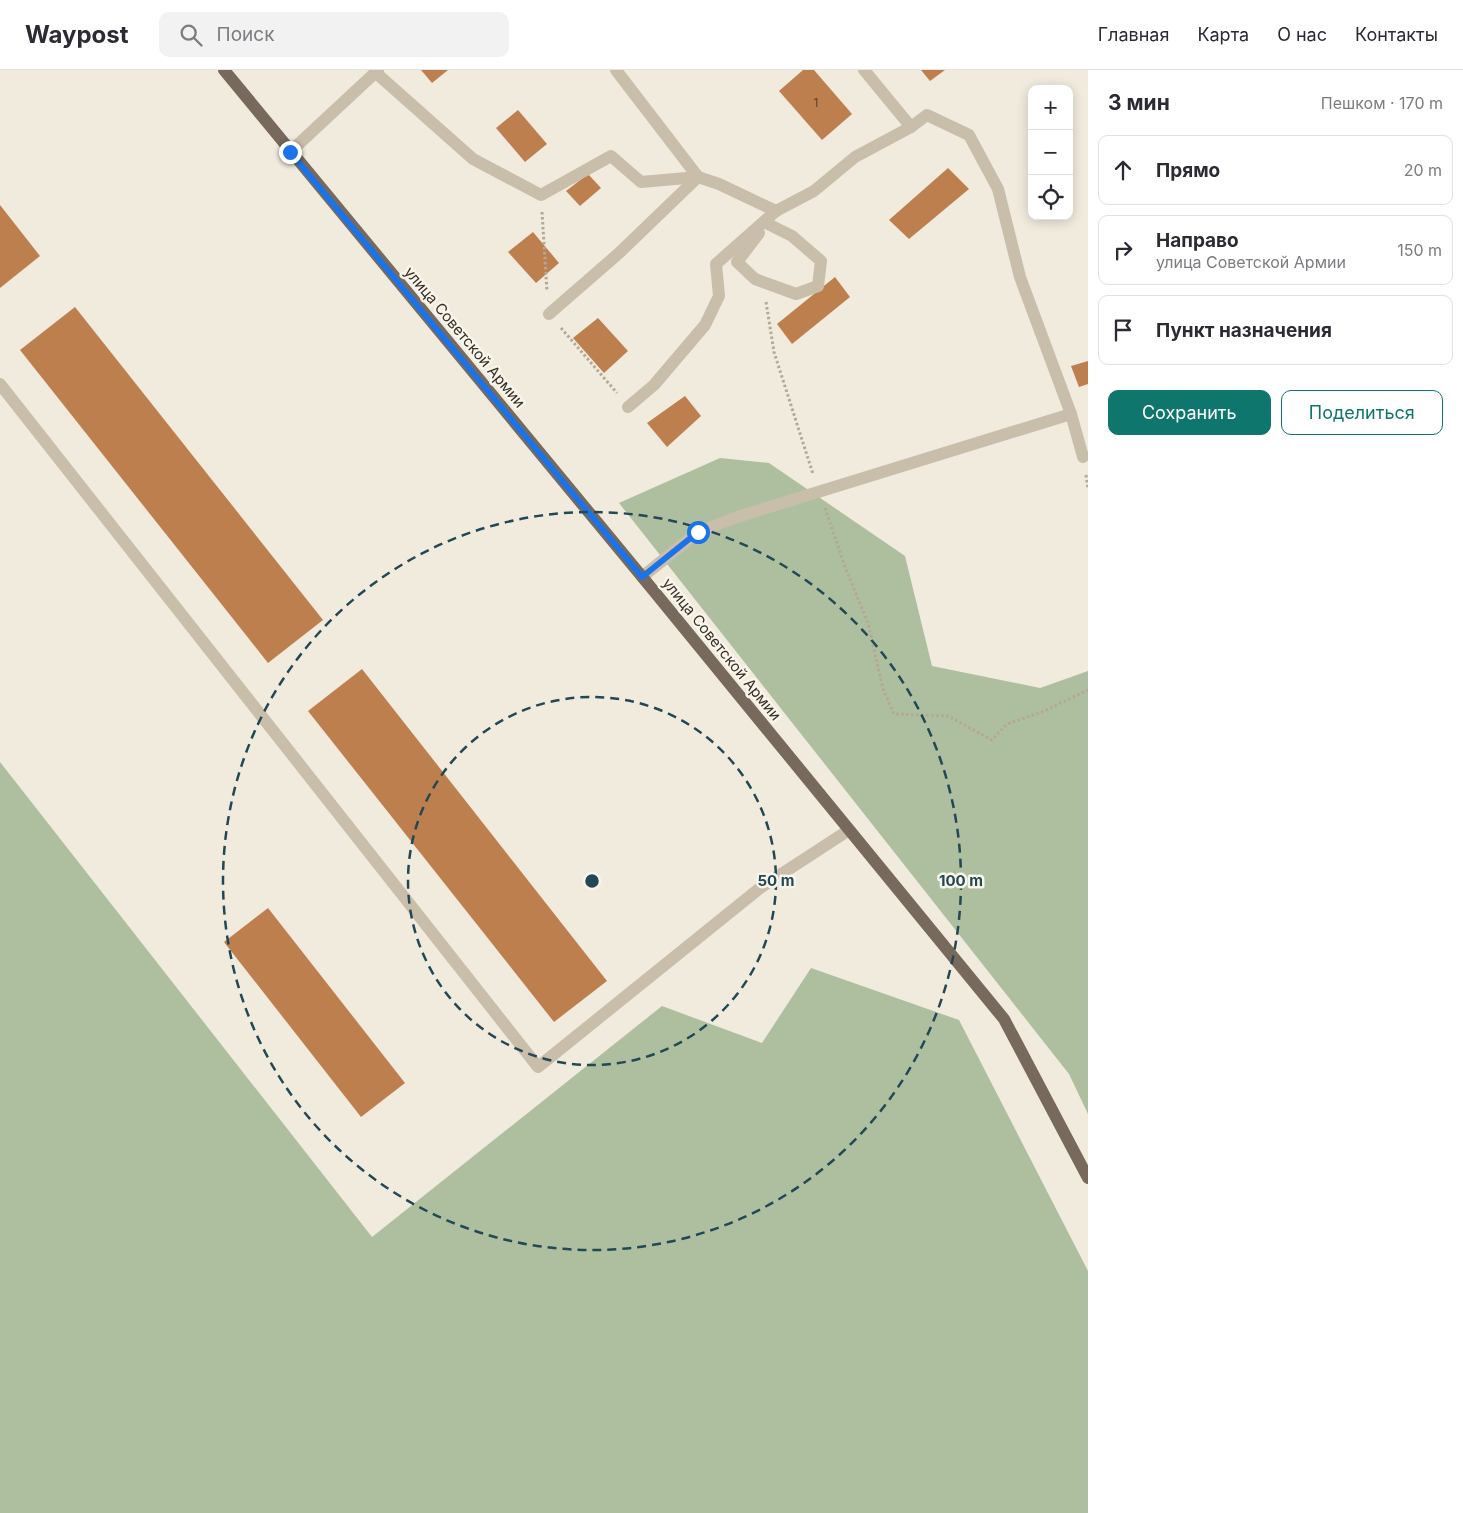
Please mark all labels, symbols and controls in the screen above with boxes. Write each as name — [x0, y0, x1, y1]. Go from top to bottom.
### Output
search box — [159, 12, 509, 57]
text: Waypost — [25, 20, 129, 49]
icon: search — [177, 21, 205, 49]
text: Поиск — [217, 23, 274, 46]
text: Главная — [1098, 24, 1169, 45]
text: Карта — [1197, 24, 1249, 45]
text: О нас — [1277, 24, 1327, 45]
text: Контакты — [1355, 24, 1438, 45]
map controls — [1028, 85, 1073, 220]
button: + — [1028, 85, 1073, 130]
text: 3 мин — [1108, 90, 1170, 115]
text: Пешком · 170 m — [1321, 93, 1443, 113]
house number: 1 — [814, 95, 818, 110]
button: − — [1028, 130, 1073, 175]
route end — [279, 141, 302, 164]
icon: ahead — [1109, 156, 1137, 184]
text: Прямо — [1156, 159, 1220, 182]
text: 20 m — [1404, 160, 1442, 180]
button: locate — [1028, 175, 1073, 220]
text: Направо — [1156, 229, 1239, 252]
icon: right — [1109, 236, 1137, 264]
text: 150 m — [1397, 240, 1442, 260]
text: улица Советской Армии — [1156, 252, 1346, 272]
street label: улица Советской Армии — [401, 263, 529, 411]
icon: arrive — [1109, 316, 1137, 344]
text: Пункт назначения — [1156, 319, 1332, 342]
button: Сохранить — [1108, 390, 1271, 435]
button: Поделиться — [1281, 390, 1443, 435]
route start — [687, 521, 710, 544]
street label: улица Советской Армии — [659, 574, 785, 724]
text: 50 m — [758, 871, 794, 890]
text: 100 m — [939, 871, 983, 890]
centre of rings — [583, 872, 601, 890]

